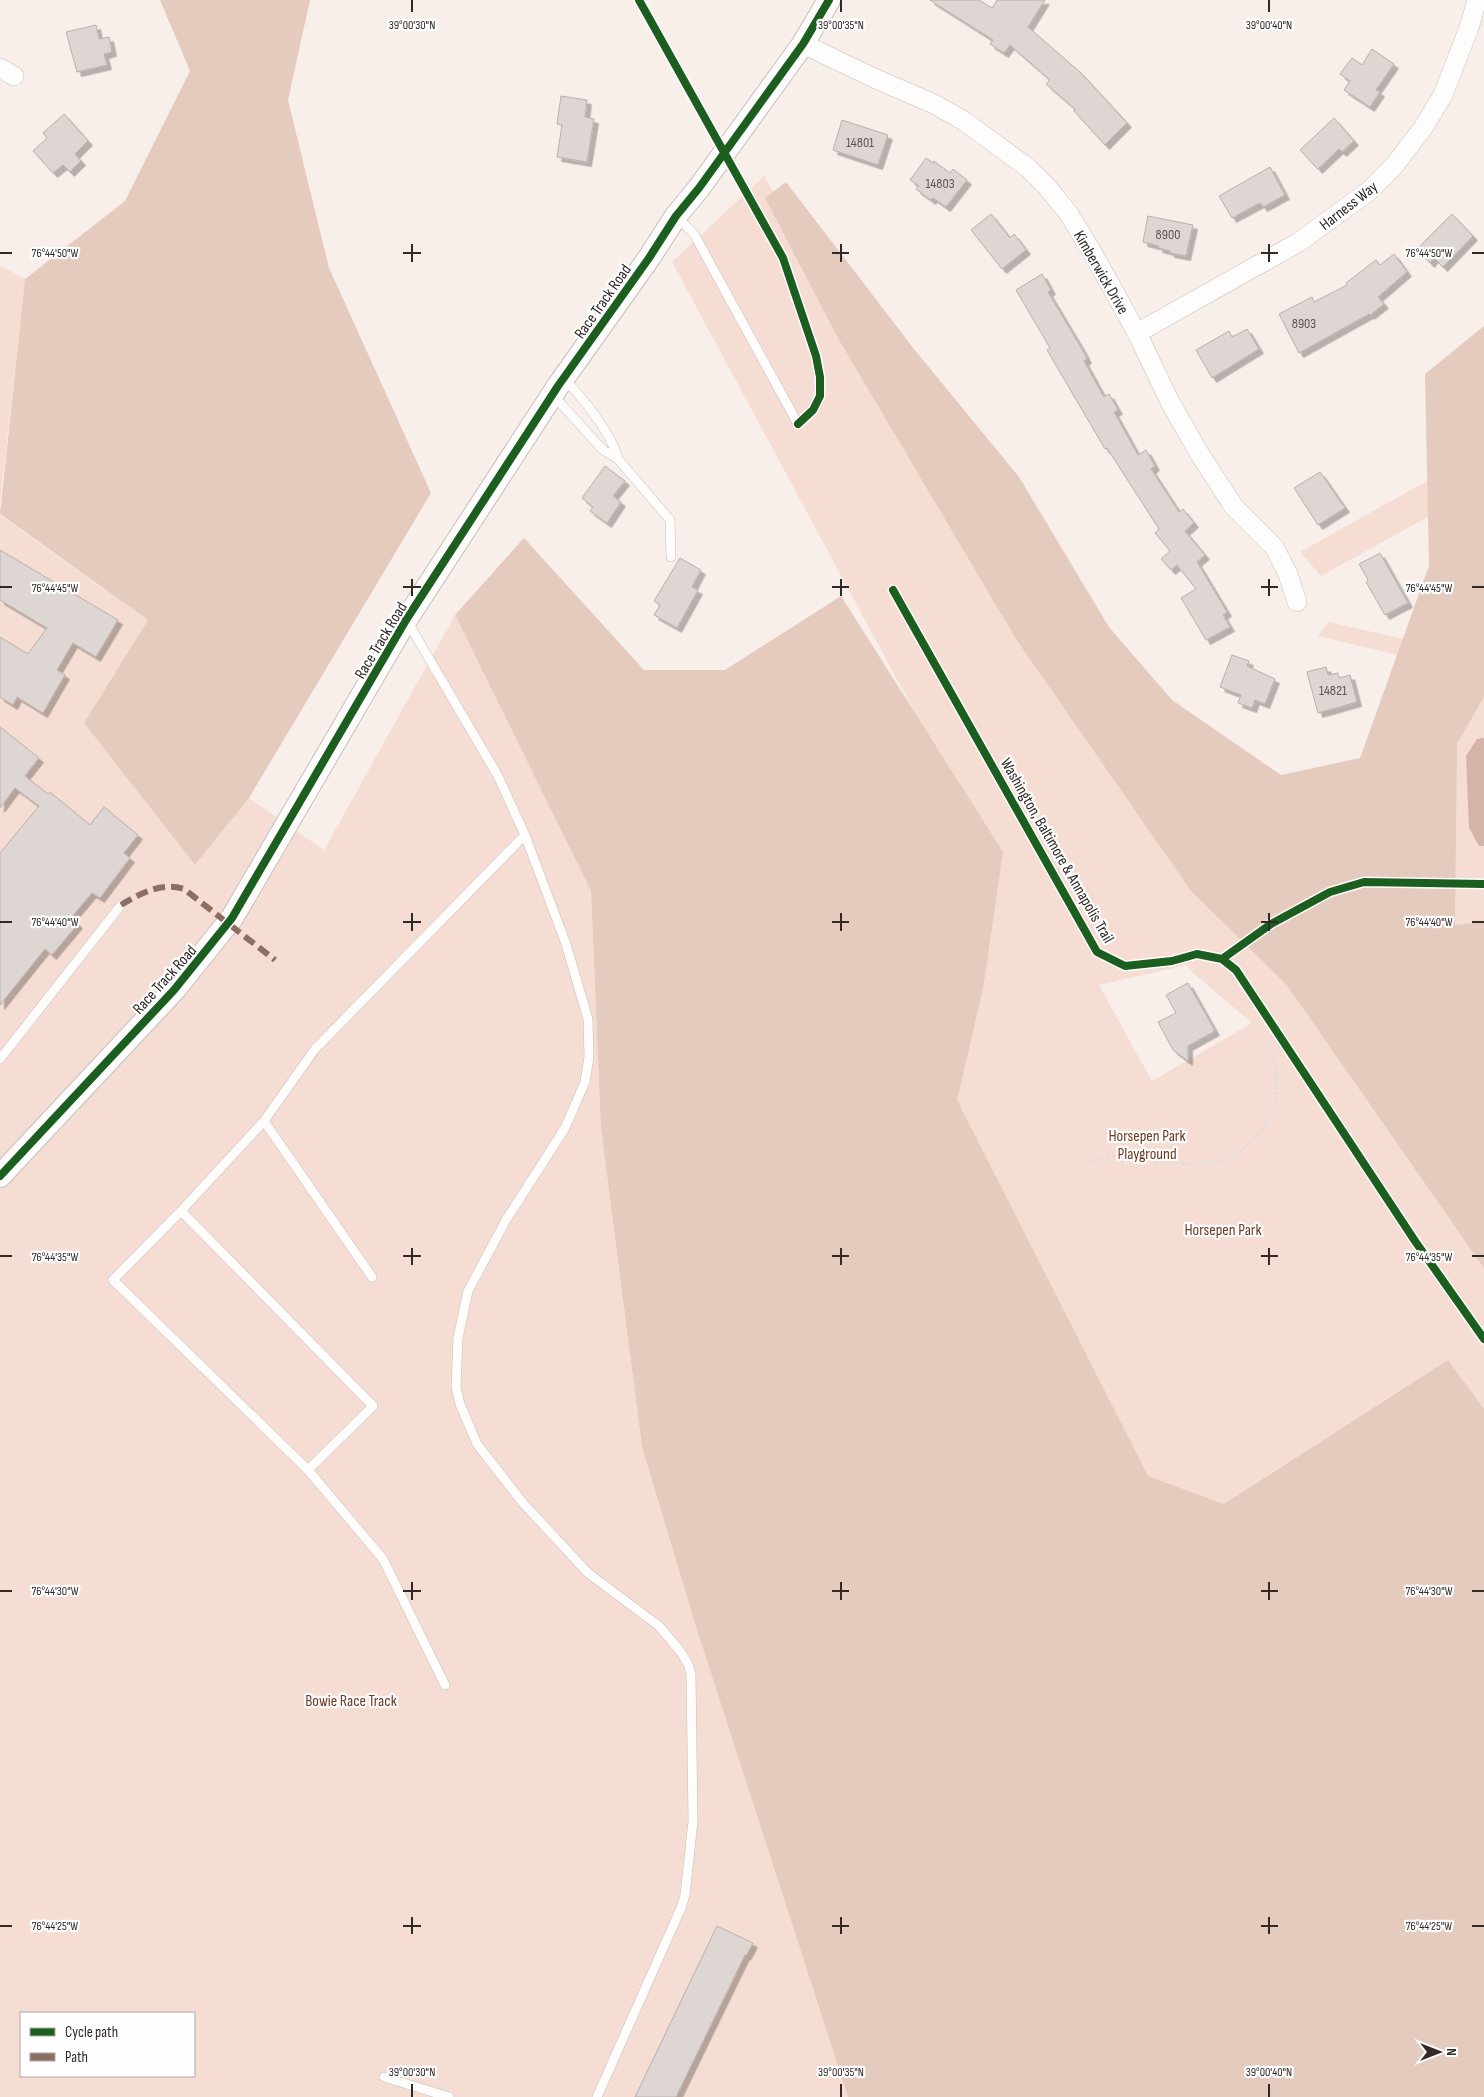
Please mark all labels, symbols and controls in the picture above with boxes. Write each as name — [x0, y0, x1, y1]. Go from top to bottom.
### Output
text: 39°00'30"N — [389, 18, 435, 33]
text: 39°00'35"N — [818, 18, 864, 33]
text: 39°00'40"N — [1246, 18, 1292, 33]
house number: 14801 — [846, 134, 874, 151]
house number: 14803 — [925, 175, 955, 192]
street label: Harness Way — [1316, 178, 1382, 235]
house number: 8900 — [1156, 226, 1180, 243]
street label: Kimberwick Drive — [1069, 228, 1132, 318]
text: 76°44'50"W — [32, 246, 79, 261]
text: 76°44'50"W — [1406, 246, 1453, 261]
street label: Race Track Road — [571, 261, 636, 343]
house number: 8903 — [1292, 315, 1316, 332]
text: 76°44'45"W — [32, 581, 78, 596]
text: 76°44'45"W — [1406, 581, 1452, 596]
street label: Race Track Road — [351, 599, 412, 683]
house number: 14821 — [1319, 682, 1347, 699]
street label: Washington, Baltimore & Annapolis Trail — [996, 755, 1118, 947]
text: 76°44'40"W — [32, 915, 79, 930]
text: 76°44'40"W — [1406, 915, 1453, 930]
street label: Race Track Road — [129, 942, 201, 1018]
park label: Horsepen Park Playground — [1108, 1127, 1186, 1164]
park label: Horsepen Park — [1184, 1221, 1262, 1240]
text: 76°44'35"W — [32, 1250, 78, 1265]
text: 76°44'35"W — [1406, 1250, 1452, 1265]
text: 76°44'30"W — [31, 1584, 79, 1599]
text: 76°44'30"W — [1405, 1584, 1453, 1599]
park label: Bowie Race Track — [305, 1692, 397, 1711]
text: 76°44'25"W — [32, 1919, 78, 1934]
text: 76°44'25"W — [1406, 1919, 1452, 1934]
legend — [20, 2012, 195, 2077]
text: Cycle path — [65, 2023, 118, 2042]
north arrow — [1414, 2027, 1464, 2077]
text: Path — [65, 2048, 88, 2067]
text: N — [1443, 2048, 1460, 2056]
text: 39°00'30"N — [389, 2065, 435, 2080]
text: 39°00'35"N — [818, 2065, 864, 2080]
text: 39°00'40"N — [1246, 2065, 1292, 2080]

